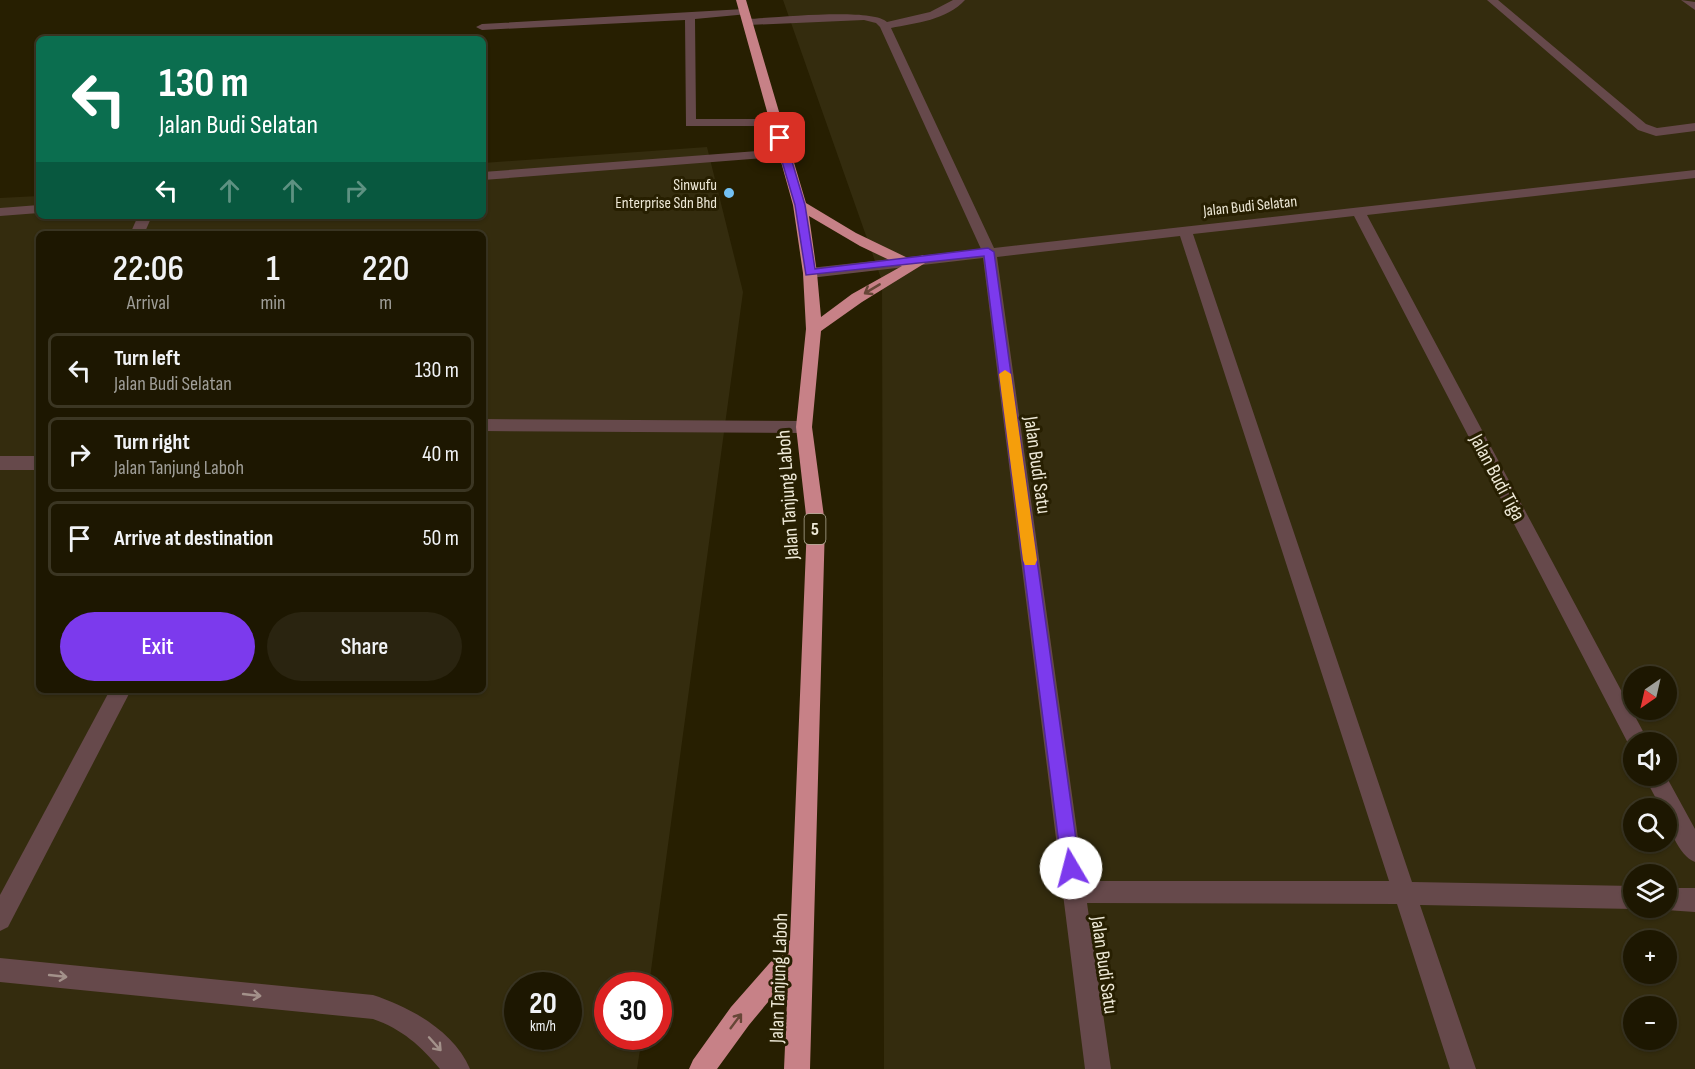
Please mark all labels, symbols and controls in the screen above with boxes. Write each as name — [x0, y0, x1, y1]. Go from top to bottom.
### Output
text: 130 m — [159, 58, 249, 109]
icon: left — [60, 60, 138, 138]
text: Jalan Budi Selatan — [159, 109, 318, 141]
pin — [754, 112, 805, 163]
icon: arrive — [763, 121, 796, 154]
icon: left — [150, 174, 183, 207]
icon: ahead — [213, 174, 246, 207]
icon: ahead — [276, 174, 309, 207]
icon: right — [339, 174, 372, 207]
place label: Sinwufu Enterprise Sdn Bhd — [615, 176, 717, 213]
marker: Sinwufu Enterprise Sdn Bhd — [722, 186, 736, 200]
street label: Jalan Budi Selatan — [1201, 192, 1298, 221]
text: 22:06 — [113, 248, 184, 291]
text: 1 — [266, 248, 280, 291]
text: 220 — [362, 248, 410, 291]
one-way arrow — [864, 284, 881, 296]
text: Arrival — [127, 291, 170, 315]
text: min — [260, 291, 286, 315]
text: m — [379, 291, 392, 315]
text: Turn left — [114, 345, 180, 372]
icon: left — [63, 354, 96, 387]
text: 130 m — [415, 357, 459, 384]
text: Jalan Budi Selatan — [114, 372, 232, 396]
street label: Jalan Budi Satu — [1018, 414, 1056, 515]
text: Turn right — [114, 429, 190, 456]
street label: Jalan Tanjung Laboh — [771, 429, 805, 562]
street label: Jalan Budi Tiga — [1464, 429, 1530, 525]
icon: right — [63, 438, 96, 471]
text: 40 m — [422, 441, 459, 468]
text: Jalan Tanjung Laboh — [114, 456, 244, 480]
road number: 5 — [804, 514, 826, 544]
icon: arrive — [63, 522, 96, 555]
text: Arrive at destination — [114, 525, 273, 552]
text: 50 m — [423, 525, 459, 552]
button: Exit — [60, 612, 255, 681]
button: Share — [267, 612, 462, 681]
north arrow — [1623, 666, 1677, 720]
map controls — [1623, 666, 1677, 1050]
button: sound — [1623, 732, 1677, 786]
button: search — [1623, 798, 1677, 852]
position arrow — [1039, 836, 1103, 900]
button: layers — [1623, 864, 1677, 918]
street label: Jalan Tanjung Laboh — [765, 913, 793, 1044]
street label: Jalan Budi Satu — [1085, 914, 1123, 1015]
button: + — [1623, 930, 1677, 984]
one-way arrow — [48, 971, 68, 982]
speed limit sign: 30 — [594, 972, 672, 1050]
text: 20 — [529, 986, 557, 1022]
one-way arrow — [242, 990, 262, 1001]
button: − — [1623, 996, 1677, 1050]
one-way arrow — [730, 1014, 742, 1030]
text: km/h — [530, 1017, 556, 1036]
one-way arrow — [428, 1036, 442, 1051]

